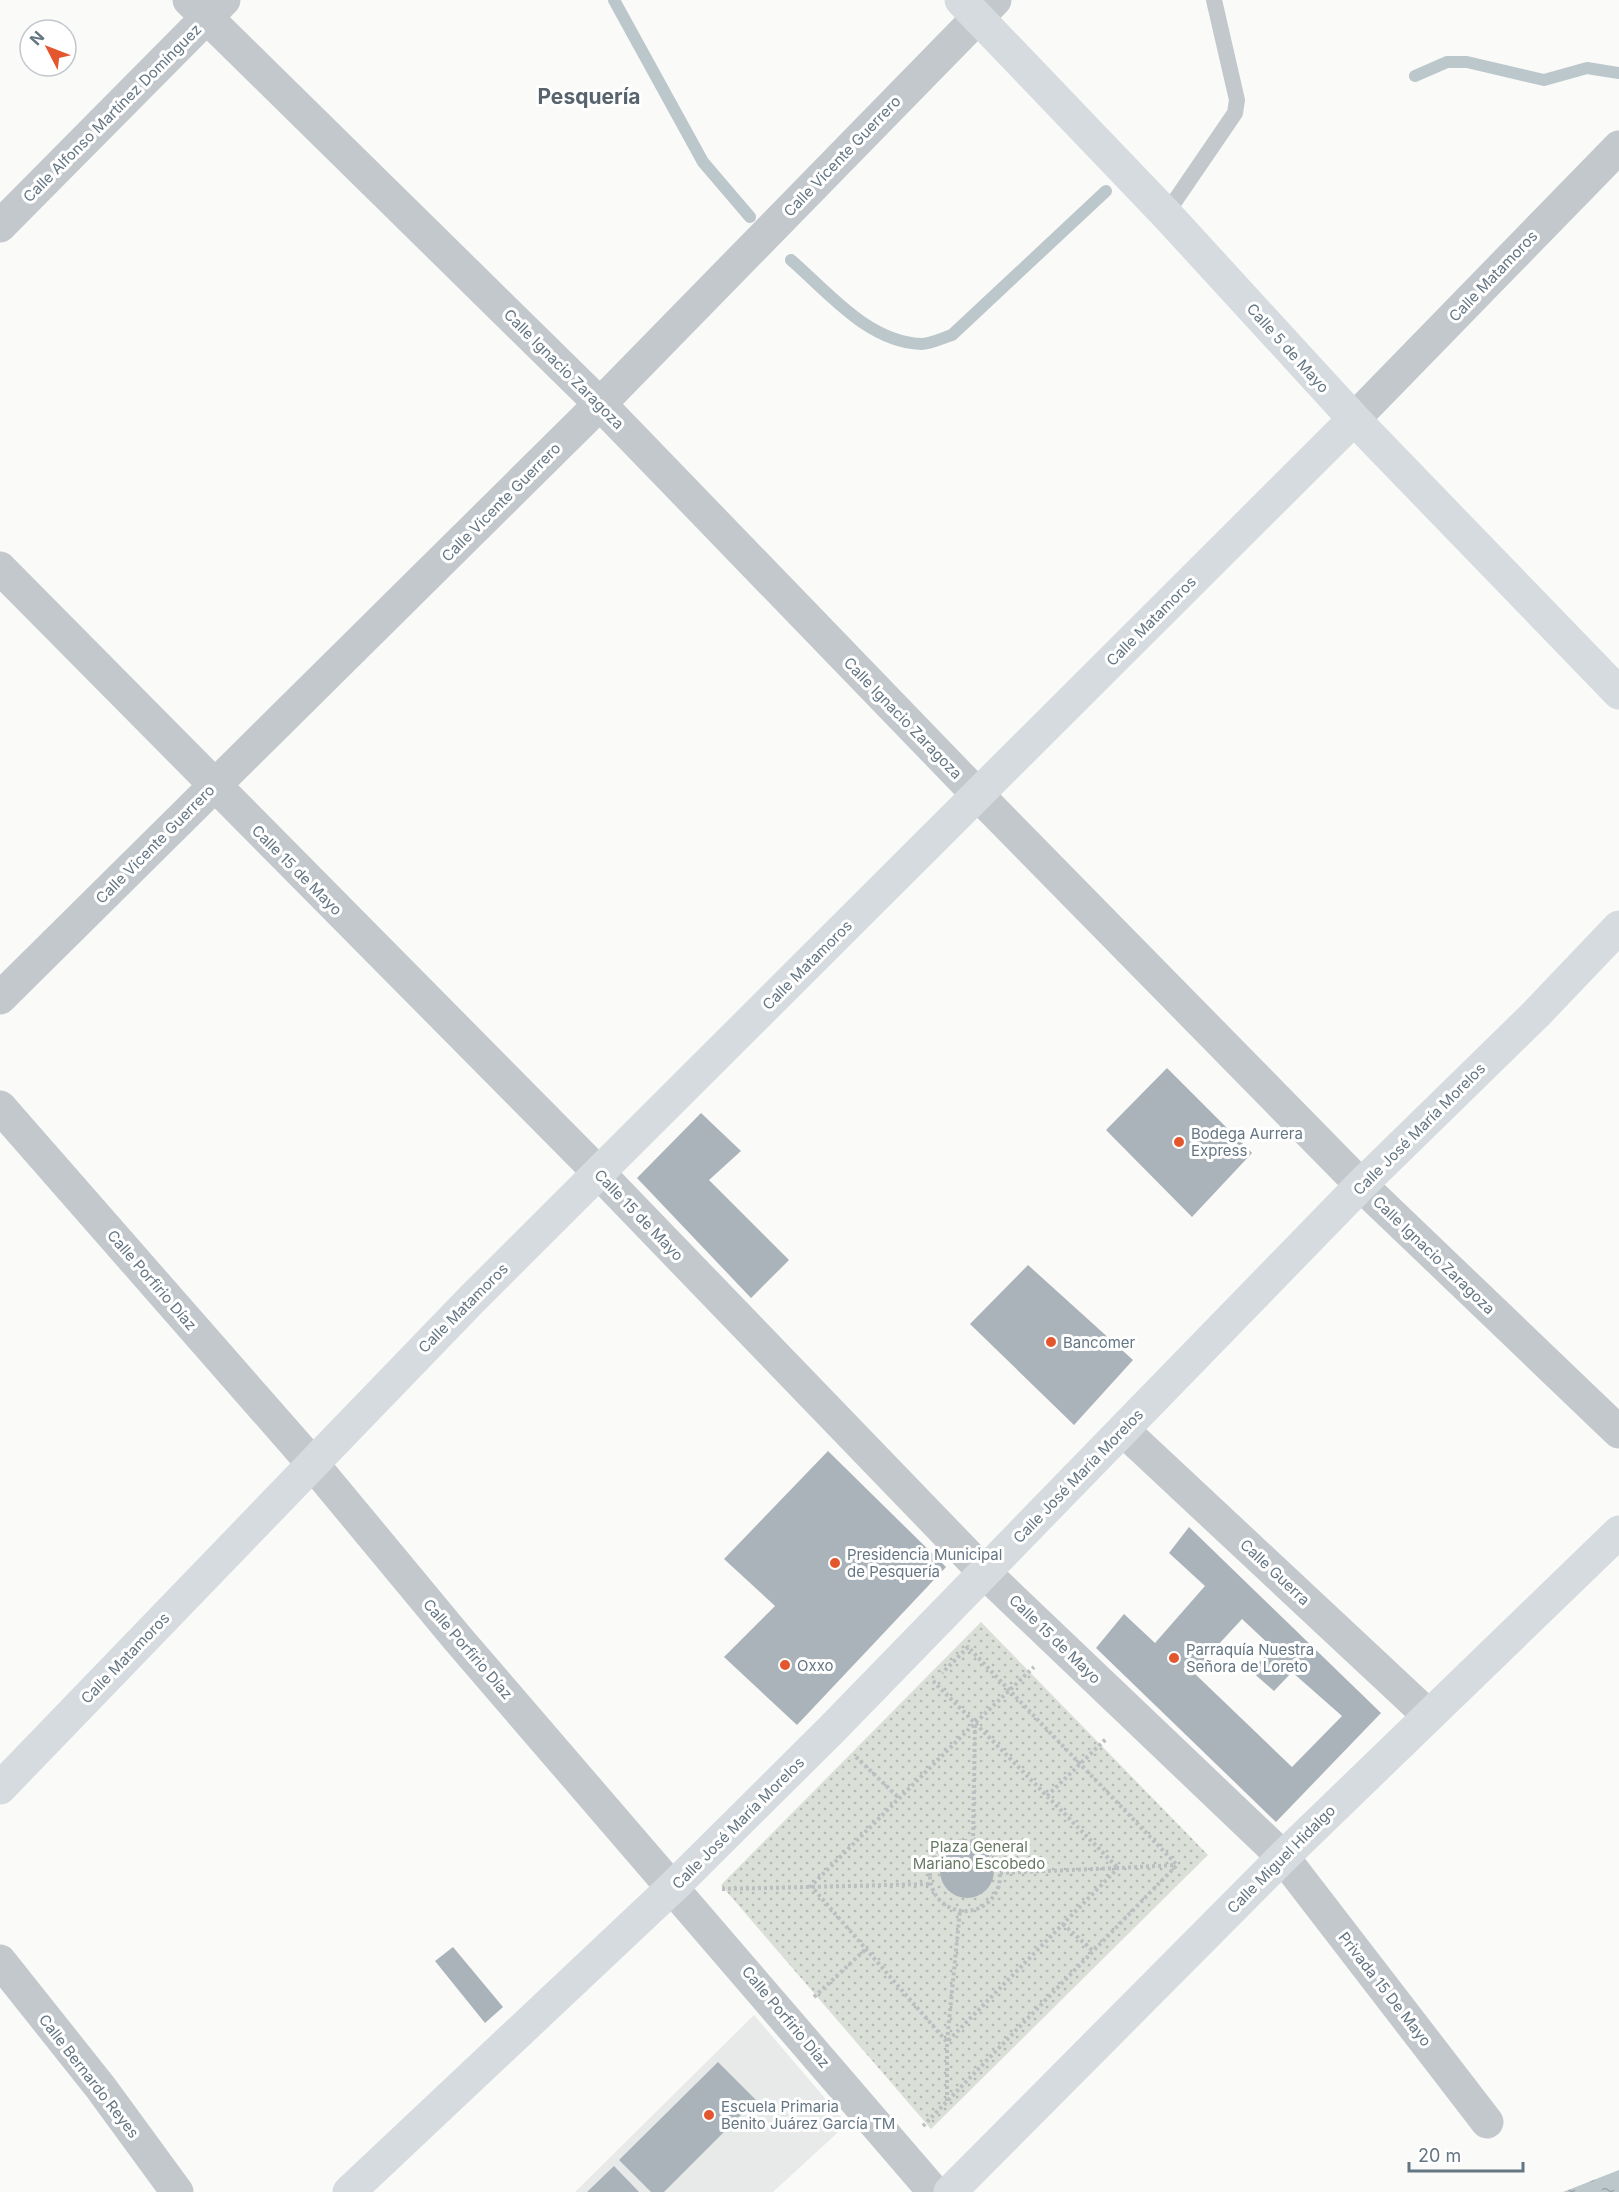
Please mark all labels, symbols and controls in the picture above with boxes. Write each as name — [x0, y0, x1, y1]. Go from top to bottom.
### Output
north arrow — [18, 18, 78, 78]
street label: Calle Alfonso Martínez Domínguez — [19, 20, 205, 206]
text: N — [25, 27, 48, 49]
district label: Pesquería — [537, 84, 641, 109]
street label: Calle Vicente Guerrero — [779, 92, 905, 220]
street label: Calle Matamoros — [1445, 226, 1541, 326]
street label: Calle 5 de Mayo — [1243, 299, 1333, 397]
street label: Calle Ignacio Zaragoza — [500, 305, 628, 433]
street label: Calle Vicente Guerrero — [437, 438, 565, 566]
street label: Calle Matamoros — [1102, 572, 1200, 670]
street label: Calle Ignacio Zaragoza — [840, 653, 966, 783]
street label: Calle Vicente Guerrero — [91, 780, 219, 908]
street label: Calle 15 de Mayo — [248, 821, 346, 919]
street label: Calle Matamoros — [758, 916, 856, 1014]
street label: Calle José María Morelos — [1349, 1059, 1489, 1199]
place label: Bodega Aurrera Express — [1191, 1124, 1303, 1160]
marker: Bodega Aurrera Express — [1172, 1135, 1186, 1149]
street label: Calle 15 de Mayo — [590, 1165, 688, 1265]
street label: Calle Ignacio Zaragoza — [1369, 1192, 1499, 1318]
street label: Calle Porfirio Díaz — [103, 1226, 201, 1334]
street label: Calle Matamoros — [414, 1259, 512, 1357]
place label: Bancomer — [1063, 1333, 1136, 1352]
marker: Bancomer — [1044, 1335, 1058, 1349]
street label: Calle José María Morelos — [1009, 1405, 1147, 1547]
street label: Calle Guerra — [1236, 1535, 1314, 1609]
place label: Presidencia Municipal de Pesquería — [847, 1545, 1002, 1581]
marker: Presidencia Municipal de Pesquería — [828, 1556, 842, 1570]
street label: Calle 15 de Mayo — [1005, 1590, 1105, 1688]
street label: Calle Porfirio Díaz — [419, 1595, 517, 1703]
street label: Calle Matamoros — [77, 1608, 173, 1708]
place label: Parraquía Nuestra Señora de Loreto — [1186, 1640, 1314, 1676]
marker: Parraquía Nuestra Señora de Loreto — [1167, 1651, 1181, 1665]
place label: Oxxo — [797, 1656, 834, 1675]
marker: Oxxo — [778, 1658, 792, 1672]
street label: Calle José María Morelos — [668, 1753, 808, 1893]
street label: Calle Miguel Hidalgo — [1223, 1801, 1339, 1917]
park label: Plaza General Mariano Escobedo — [913, 1837, 1045, 1873]
street label: Privada 15 De Mayo — [1334, 1928, 1436, 2050]
street label: Calle Porfirio Díaz — [738, 1962, 834, 2072]
street label: Calle Bernardo Reyes — [35, 2010, 143, 2142]
place label: Escuela Primaria Benito Juárez García TM — [721, 2097, 895, 2133]
marker: Escuela Primaria Benito Juárez García TM — [702, 2108, 716, 2122]
scale bar — [1409, 2135, 1523, 2173]
text: 20 m — [1418, 2145, 1461, 2166]

